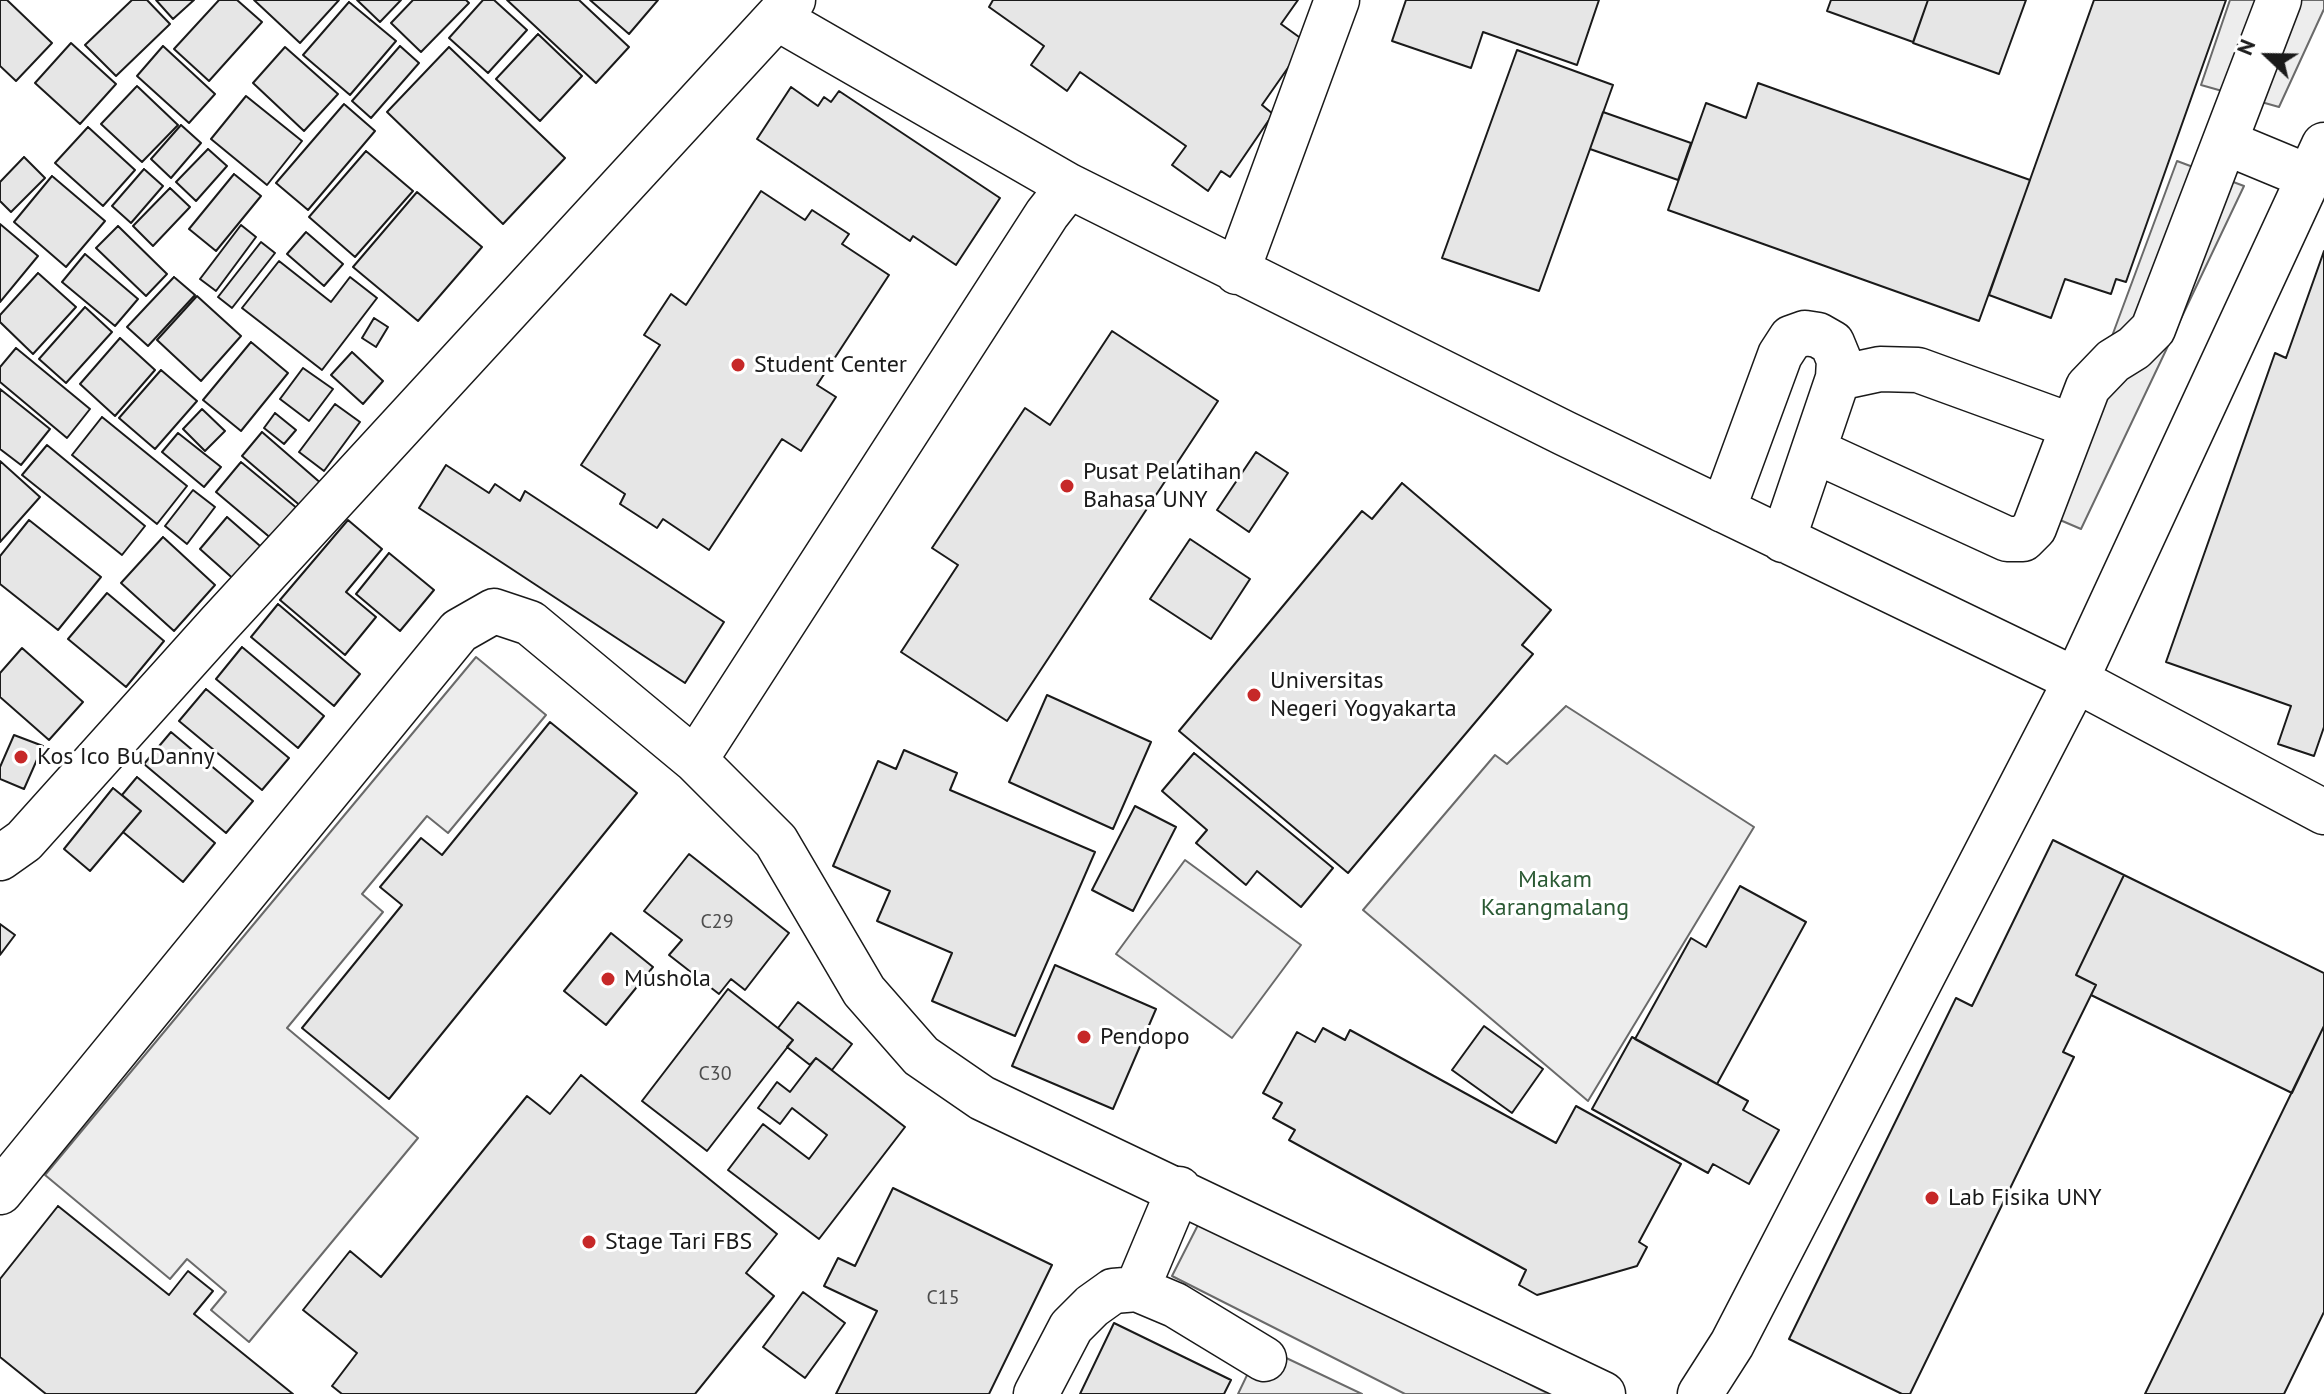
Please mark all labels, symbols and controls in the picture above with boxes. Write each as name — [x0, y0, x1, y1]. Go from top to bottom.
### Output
north arrow — [2228, 16, 2308, 96]
text: N — [2230, 35, 2261, 59]
place label: Student Center — [754, 351, 907, 379]
marker: Student Center — [729, 356, 747, 374]
place label: Pusat Pelatihan Bahasa UNY — [1083, 458, 1241, 514]
marker: Pusat Pelatihan Bahasa UNY — [1058, 477, 1076, 495]
place label: Universitas Negeri Yogyakarta — [1270, 667, 1457, 723]
marker: Universitas Negeri Yogyakarta — [1245, 686, 1263, 704]
place label: Kos Ico Bu Danny — [37, 743, 215, 771]
marker: Kos Ico Bu Danny — [12, 748, 30, 766]
park label: Makam Karangmalang — [1481, 866, 1629, 922]
house number: C29 — [700, 910, 734, 934]
place label: Mushola — [624, 965, 711, 993]
marker: Mushola — [599, 970, 617, 988]
place label: Pendopo — [1100, 1023, 1189, 1051]
marker: Pendopo — [1075, 1028, 1093, 1046]
house number: C30 — [698, 1062, 732, 1086]
place label: Lab Fisika UNY — [1948, 1184, 2102, 1212]
marker: Lab Fisika UNY — [1923, 1189, 1941, 1207]
place label: Stage Tari FBS — [605, 1228, 752, 1256]
marker: Stage Tari FBS — [580, 1233, 598, 1251]
house number: C15 — [926, 1286, 960, 1310]

